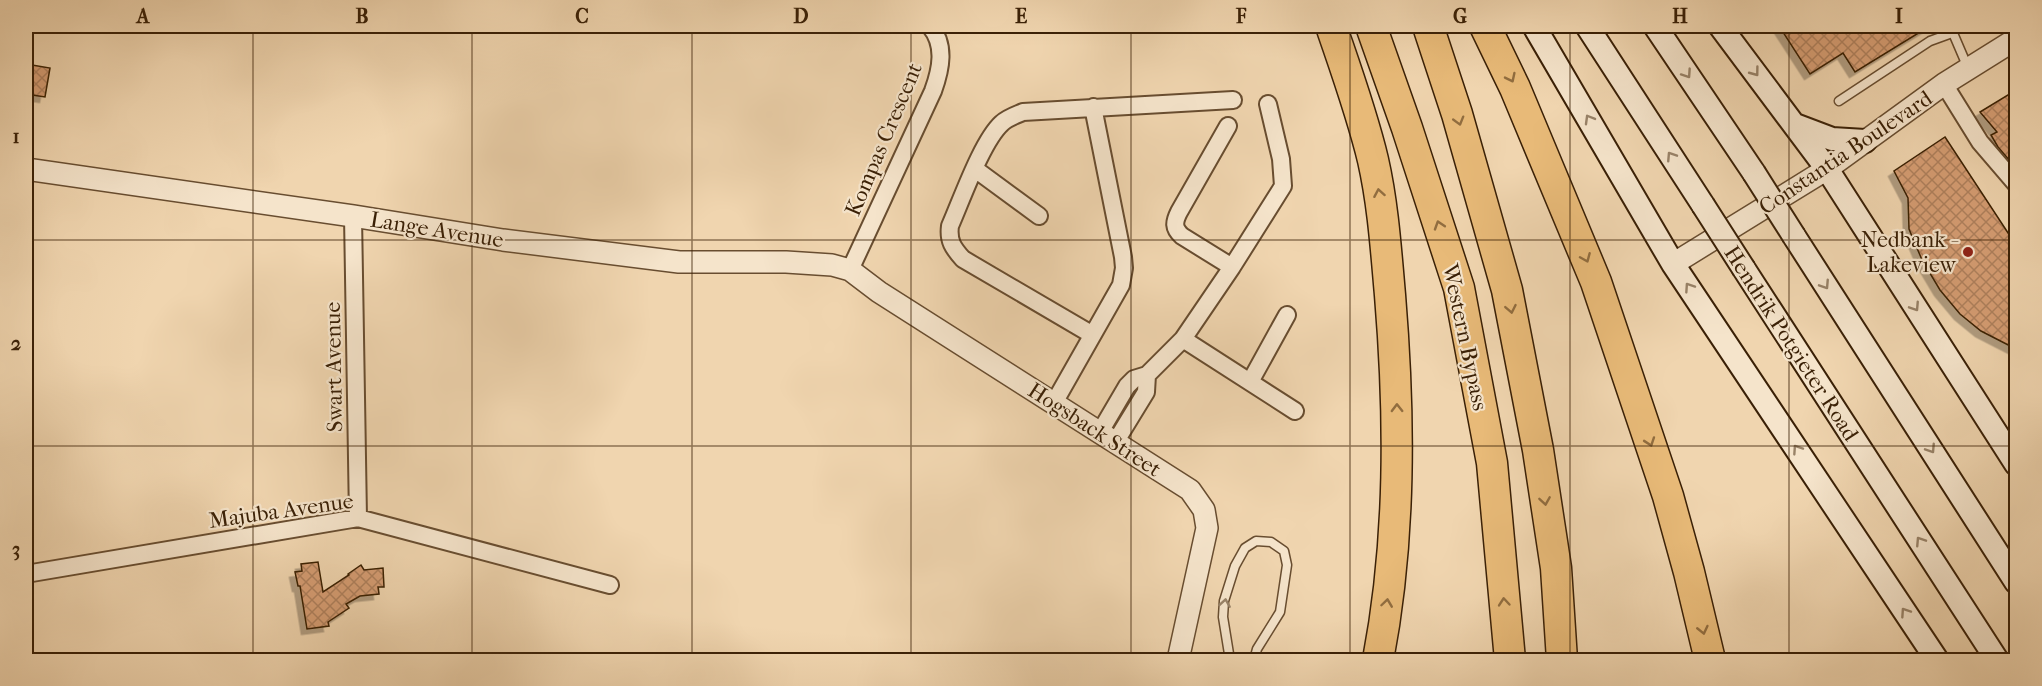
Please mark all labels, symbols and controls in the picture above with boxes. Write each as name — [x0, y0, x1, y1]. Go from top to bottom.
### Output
text: A — [135, 5, 151, 28]
text: B — [355, 5, 369, 28]
text: C — [575, 5, 589, 28]
text: D — [793, 5, 809, 28]
text: E — [1015, 5, 1027, 28]
text: F — [1235, 5, 1247, 28]
text: G — [1453, 5, 1467, 28]
text: H — [1672, 5, 1688, 28]
text: I — [1895, 5, 1903, 28]
street label: Kompas Crescent — [840, 59, 928, 220]
one-way arrow — [1748, 66, 1759, 77]
one-way arrow — [1680, 67, 1691, 78]
one-way arrow — [1503, 72, 1515, 83]
street label: Constantia Boulevard — [1754, 85, 1938, 220]
one-way arrow — [1452, 115, 1464, 126]
one-way arrow — [1585, 115, 1597, 125]
text: 1 — [12, 125, 20, 148]
one-way arrow — [1667, 151, 1678, 162]
one-way arrow — [1373, 189, 1385, 198]
street label: Lange Avenue — [368, 207, 505, 253]
one-way arrow — [1434, 220, 1446, 231]
place label: Nedbank - Lakeview — [1861, 227, 1959, 278]
street label: Hendrik Potgieter Road — [1718, 241, 1864, 447]
marker: Nedbank - Lakeview — [1961, 245, 1975, 259]
one-way arrow — [1579, 252, 1591, 263]
street label: Western Bypass — [1437, 261, 1493, 413]
one-way arrow — [1818, 279, 1829, 290]
one-way arrow — [1685, 283, 1696, 294]
street label: Swart Avenue — [320, 301, 348, 432]
one-way arrow — [1908, 301, 1920, 311]
one-way arrow — [1504, 304, 1517, 314]
text: 2 — [11, 332, 21, 355]
street label: Hogsback Street — [1023, 377, 1166, 483]
one-way arrow — [1391, 404, 1403, 413]
one-way arrow — [1643, 436, 1655, 447]
one-way arrow — [1924, 442, 1935, 453]
one-way arrow — [1793, 445, 1804, 456]
street label: Majuba Avenue — [207, 488, 355, 534]
one-way arrow — [1539, 496, 1551, 506]
one-way arrow — [1915, 537, 1927, 547]
text: 3 — [12, 538, 20, 561]
one-way arrow — [1218, 598, 1231, 608]
one-way arrow — [1380, 598, 1392, 607]
one-way arrow — [1498, 598, 1511, 607]
one-way arrow — [1901, 608, 1912, 619]
one-way arrow — [1695, 624, 1708, 634]

